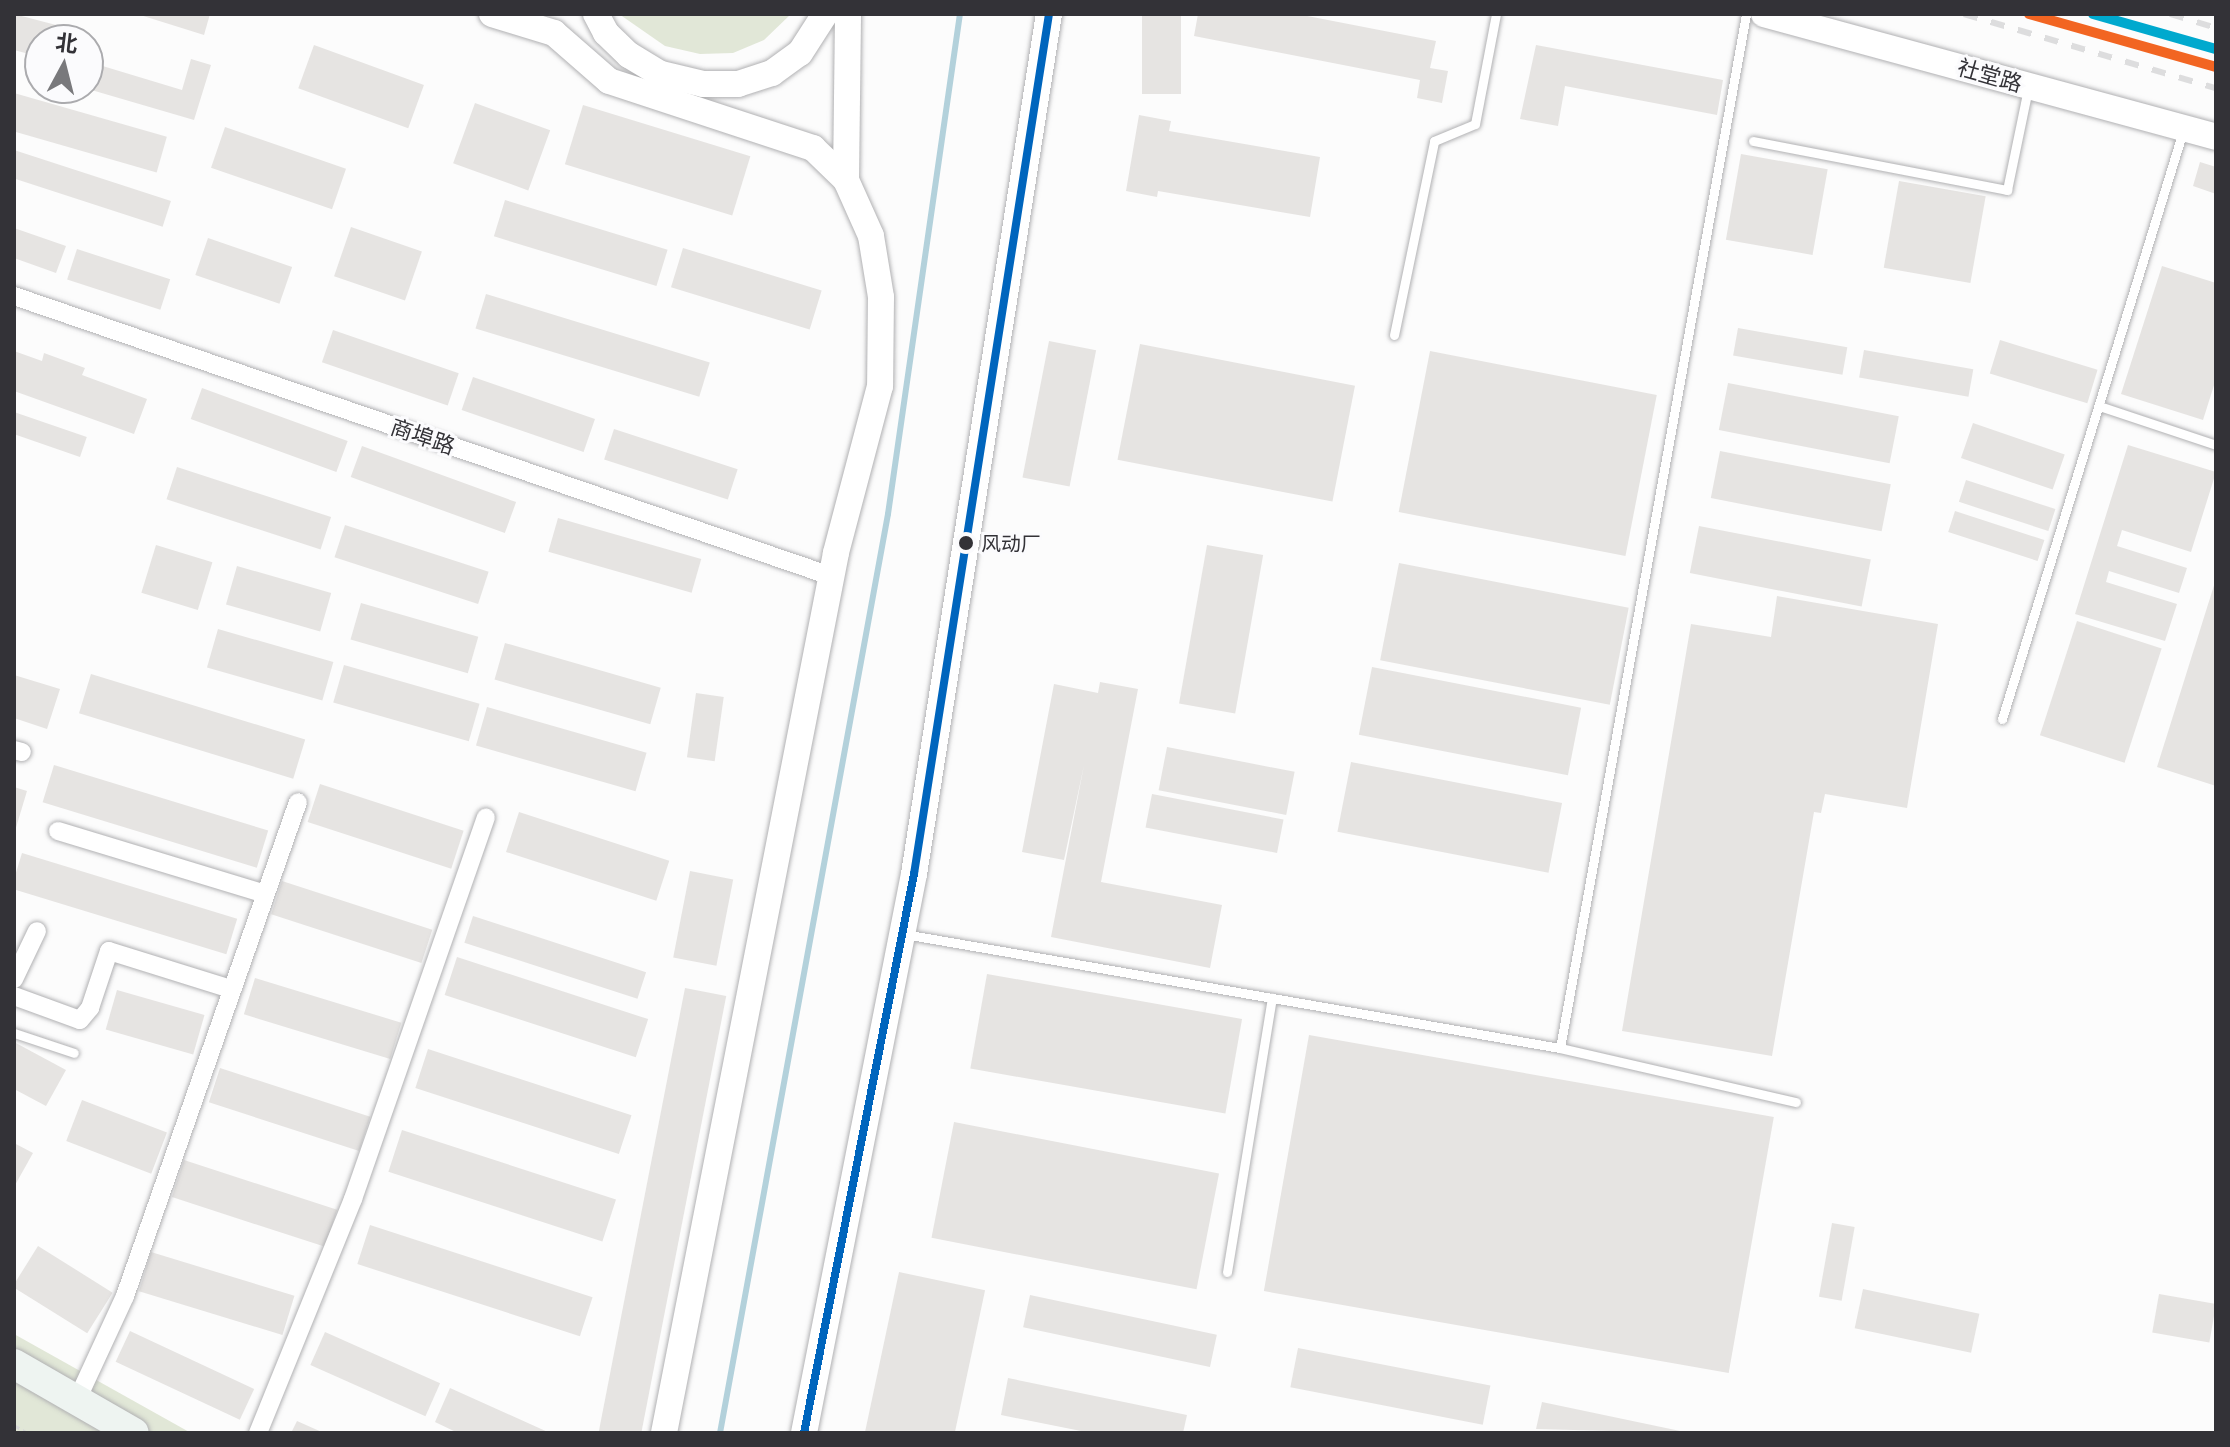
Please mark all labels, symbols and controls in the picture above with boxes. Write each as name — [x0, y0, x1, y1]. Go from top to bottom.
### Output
north arrow — [24, 24, 104, 104]
text: 北 — [54, 26, 79, 58]
street label: 社堂路 — [1955, 53, 2025, 97]
street label: 商埠路 — [388, 413, 458, 459]
place label: 风动厂 — [981, 531, 1041, 555]
marker: 风动厂 — [958, 535, 974, 551]

